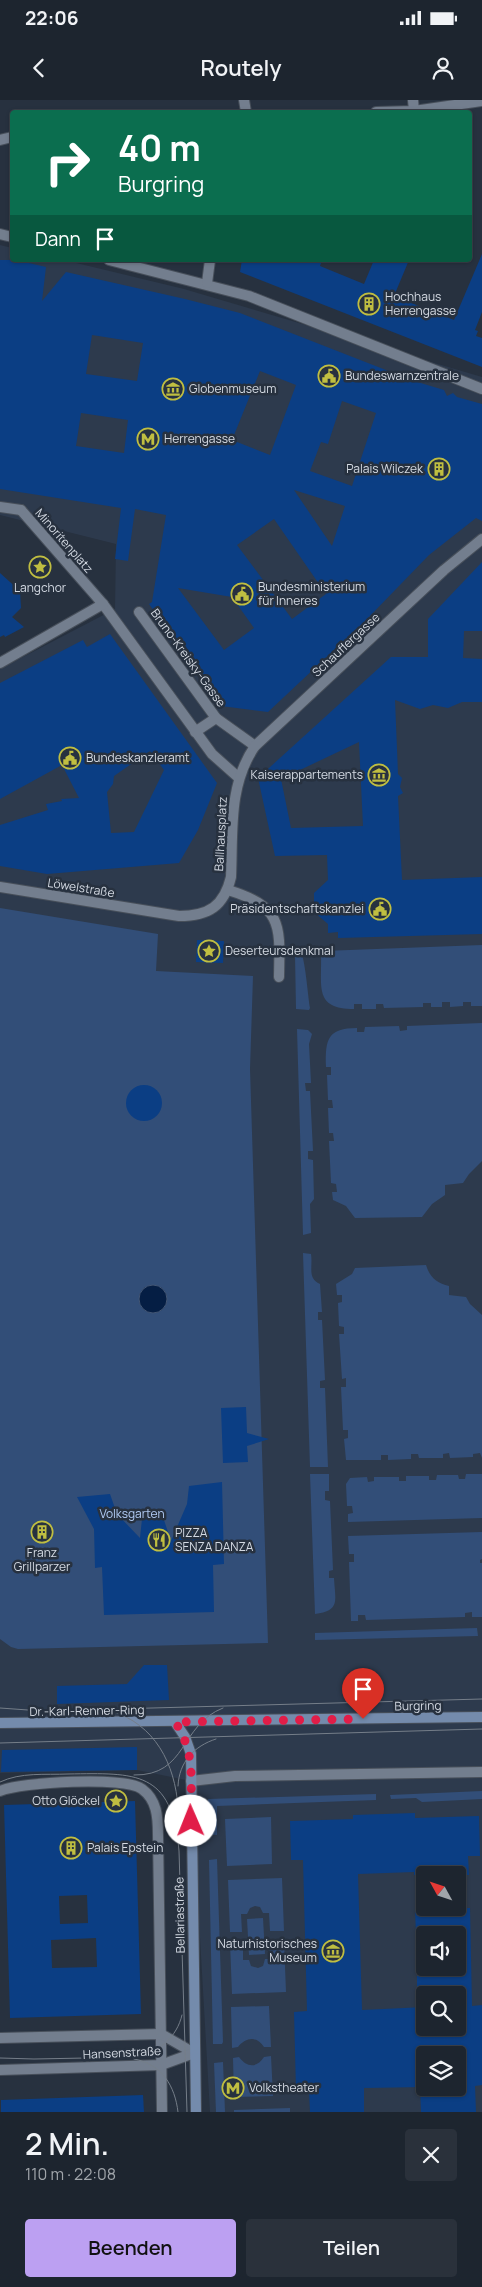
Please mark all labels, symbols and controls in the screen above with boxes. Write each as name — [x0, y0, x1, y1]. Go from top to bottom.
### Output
text: 22:06 — [25, 5, 78, 31]
text: Routely — [200, 53, 282, 83]
icon: back — [25, 54, 53, 82]
icon: person — [429, 54, 457, 82]
text: 40 m — [118, 124, 201, 172]
icon: right — [35, 130, 100, 195]
text: Burgring — [118, 169, 204, 199]
icon: arrive — [91, 225, 119, 253]
text: Dann — [35, 226, 81, 252]
place label: Hochhaus Herrengasse — [385, 288, 456, 319]
building icon: Hochhaus Herrengasse — [357, 292, 381, 316]
public building icon: Bundeswarnzentrale — [317, 364, 341, 388]
place label: Bundeswarnzentrale — [345, 367, 459, 384]
museum icon: Globenmuseum — [161, 377, 185, 401]
place label: Globenmuseum — [189, 380, 276, 397]
metro station icon: Herrengasse — [136, 427, 160, 451]
place label: Herrengasse — [164, 430, 235, 447]
building icon: Palais Wilczek — [427, 457, 451, 481]
place label: Palais Wilczek — [346, 460, 424, 477]
street label: Minoritenplatz — [32, 505, 97, 577]
place icon: Langchor — [28, 555, 52, 579]
place label: Bundesministerium für Inneres — [258, 578, 365, 609]
place label: Langchor — [14, 579, 67, 596]
public building icon: Bundesministerium für Inneres — [230, 582, 254, 606]
street label: Bruno-Kreisky-Gasse — [147, 605, 230, 710]
street label: Schauflergasse — [308, 609, 383, 681]
public building icon: Bundeskanzleramt — [58, 746, 82, 770]
place label: Bundeskanzleramt — [86, 749, 190, 766]
museum icon: Kaiserappartements — [367, 763, 391, 787]
place label: Kaiserappartements — [251, 766, 363, 783]
street label: Ballhausplatz — [210, 796, 231, 872]
street label: Löwelstraße — [46, 874, 116, 901]
public building icon: Präsidentschaftskanzlei — [368, 897, 392, 921]
place label: Präsidentschaftskanzlei — [230, 900, 364, 917]
place icon: Deserteursdenkmal — [197, 939, 221, 963]
place label: Deserteursdenkmal — [225, 942, 333, 959]
park label: Volksgarten — [99, 1505, 165, 1522]
building icon: Franz Grillparzer — [30, 1520, 54, 1544]
place label: PIZZA SENZA DANZA — [175, 1524, 254, 1555]
restaurant icon: PIZZA SENZA DANZA — [147, 1528, 171, 1552]
place label: Franz Grillparzer — [14, 1544, 71, 1575]
pin — [342, 1668, 384, 1719]
icon: arrive — [349, 1675, 377, 1703]
street label: Burgring — [394, 1697, 442, 1714]
street label: Dr.-Karl-Renner-Ring — [29, 1701, 145, 1720]
place icon: Otto Glöckel — [104, 1789, 128, 1813]
place label: Otto Glöckel — [32, 1792, 100, 1809]
position arrow — [164, 1794, 216, 1846]
building icon: Palais Epstein — [59, 1836, 83, 1860]
place label: Palais Epstein — [87, 1839, 163, 1856]
north arrow — [416, 1866, 466, 1916]
map controls — [416, 1866, 466, 2096]
street label: Bellariastraße — [170, 1877, 189, 1953]
button: sound — [416, 1926, 466, 1976]
place label: Naturhistorisches Museum — [217, 1935, 317, 1966]
museum icon: Naturhistorisches Museum — [321, 1939, 345, 1963]
button: search — [416, 1986, 466, 2036]
street label: Hansenstraße — [82, 2042, 162, 2063]
button: layers — [416, 2046, 466, 2096]
metro station icon: Volkstheater — [221, 2076, 245, 2100]
place label: Volkstheater — [249, 2079, 320, 2096]
text: 2 Min. — [25, 2123, 109, 2164]
button: close — [405, 2129, 457, 2181]
text: 110 m · 22:08 — [25, 2163, 116, 2185]
button: Beenden — [25, 2219, 236, 2277]
button: Teilen — [246, 2219, 457, 2277]

